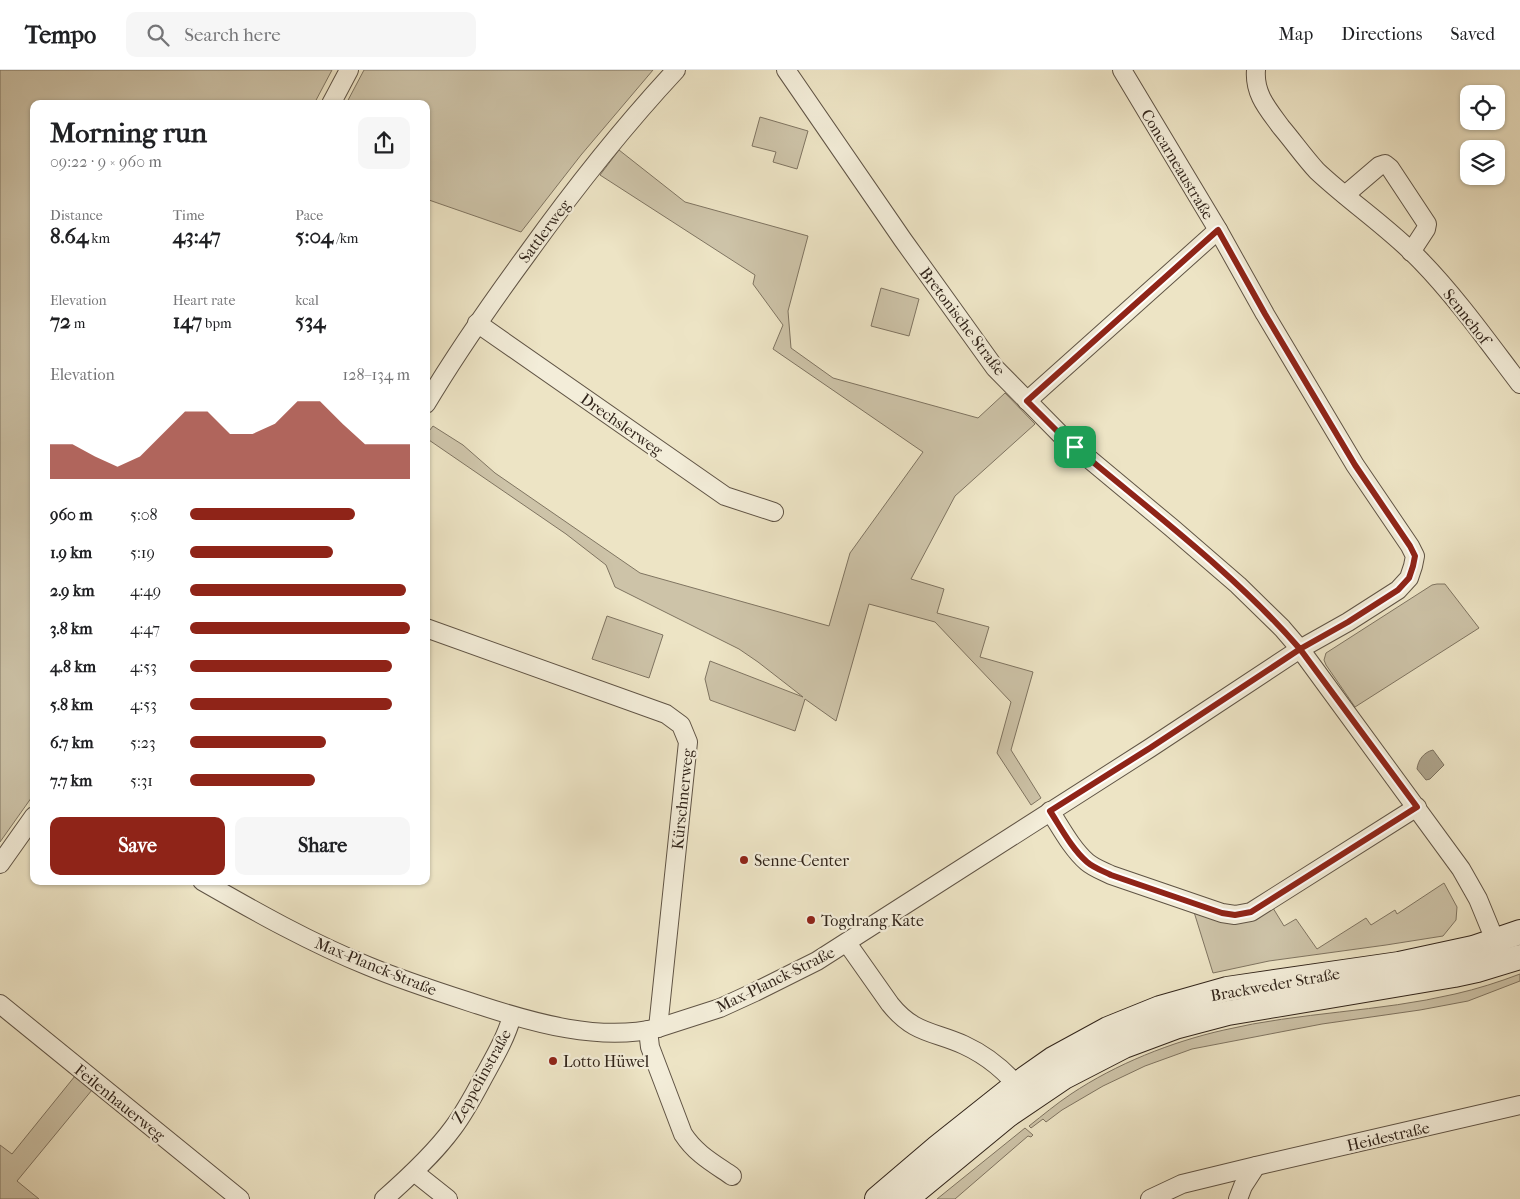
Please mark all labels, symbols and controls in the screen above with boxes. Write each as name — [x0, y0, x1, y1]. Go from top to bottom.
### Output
search box — [126, 12, 476, 57]
text: Tempo — [25, 21, 96, 49]
icon: search — [144, 21, 172, 49]
text: Search here — [184, 24, 281, 46]
text: Map — [1279, 24, 1313, 45]
text: Directions — [1341, 24, 1422, 45]
text: Saved — [1450, 24, 1495, 45]
map controls — [1460, 85, 1505, 185]
button: locate — [1460, 85, 1505, 130]
street label: Concarneaustraße — [1137, 106, 1218, 223]
text: Morning run — [50, 116, 207, 149]
button: share — [358, 117, 410, 169]
button: layers — [1460, 140, 1505, 185]
text: 09:22 · 9 × 960 m — [50, 152, 162, 171]
street label: Sattlerweg — [514, 196, 575, 267]
text: Distance — [50, 207, 103, 224]
text: Time — [173, 207, 204, 224]
text: Pace — [295, 207, 323, 224]
text: 8.64 — [50, 224, 88, 248]
text: 43:47 — [173, 224, 221, 248]
text: 5:04 — [295, 224, 333, 248]
text: km — [88, 230, 110, 247]
text: /km — [333, 230, 359, 247]
street label: Bretonische Straße — [916, 263, 1010, 379]
street label: Sennehof — [1439, 285, 1496, 351]
text: Elevation — [50, 292, 107, 309]
text: Heart rate — [173, 292, 235, 309]
text: kcal — [295, 292, 319, 309]
text: 72 — [50, 309, 71, 333]
text: 147 — [173, 309, 202, 333]
text: 534 — [295, 309, 325, 333]
text: m — [71, 315, 86, 332]
text: bpm — [202, 315, 232, 332]
text: Elevation — [50, 365, 115, 384]
text: 128–134 m — [343, 365, 410, 384]
street label: Drechslerweg — [577, 389, 667, 460]
pin — [1054, 426, 1096, 468]
icon: arrive — [1061, 433, 1089, 461]
text: 960 m — [50, 505, 93, 524]
text: 5:08 — [130, 505, 158, 524]
text: 1.9 km — [50, 543, 92, 562]
text: 5:19 — [130, 543, 155, 562]
text: 2.9 km — [50, 581, 94, 600]
text: 4:49 — [130, 581, 161, 600]
text: 3.8 km — [50, 619, 93, 638]
text: 4:47 — [130, 619, 160, 638]
text: 4.8 km — [50, 657, 96, 676]
text: 4:53 — [130, 657, 157, 676]
text: 5.8 km — [50, 695, 93, 714]
text: 4:53 — [130, 695, 157, 714]
text: 6.7 km — [50, 733, 94, 752]
text: 5:23 — [130, 733, 156, 752]
street label: Kürschnerweg — [668, 747, 697, 850]
text: 7.7 km — [50, 771, 92, 790]
text: 5:31 — [130, 771, 153, 790]
button: Save — [50, 817, 225, 875]
button: Share — [235, 817, 410, 875]
place label: Senne-Center — [754, 851, 849, 870]
marker: Senne-Center — [738, 854, 750, 866]
place label: Togdrang Kate — [821, 911, 924, 930]
marker: Togdrang Kate — [805, 914, 817, 926]
street label: Max-Planck-Straße — [312, 933, 439, 1000]
street label: Max-Planck-Straße — [713, 942, 838, 1016]
street label: Brackweder Straße — [1209, 964, 1341, 1005]
street label: Zeppelinstraße — [448, 1026, 515, 1127]
place label: Lotto Hüwel — [563, 1052, 650, 1071]
marker: Lotto Hüwel — [547, 1055, 559, 1067]
street label: Feilenhauerweg — [71, 1060, 169, 1145]
street label: Heidestraße — [1345, 1118, 1431, 1155]

